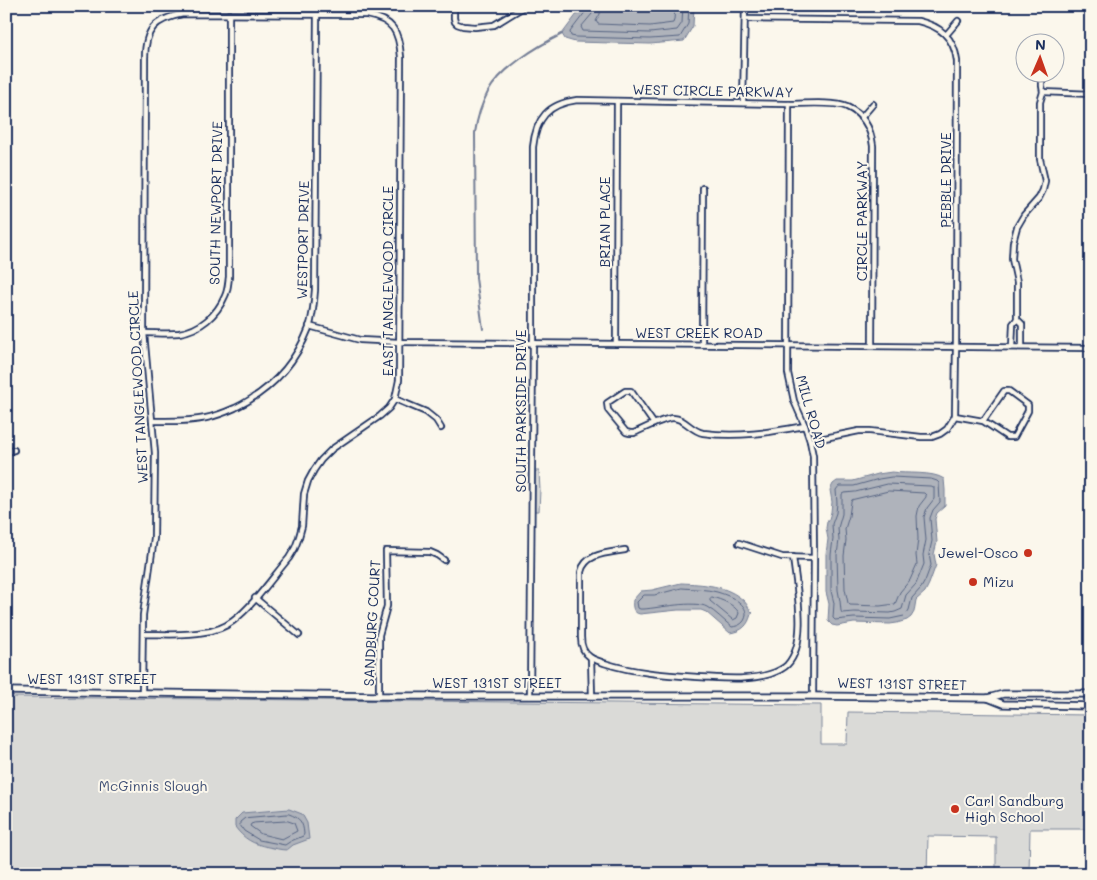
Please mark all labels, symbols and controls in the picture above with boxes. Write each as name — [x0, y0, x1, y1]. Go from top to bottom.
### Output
north arrow — [1014, 32, 1064, 82]
text: N — [1035, 35, 1046, 54]
street label: WEST CIRCLE PARKWAY — [632, 80, 794, 101]
street label: SOUTH NEWPORT DRIVE — [205, 121, 226, 285]
street label: PEBBLE DRIVE — [936, 132, 955, 228]
street label: CIRCLE PARKWAY — [852, 161, 871, 281]
street label: BRIAN PLACE — [595, 176, 614, 268]
street label: WESTPORT DRIVE — [292, 181, 313, 299]
street label: EAST TANGLEWOOD CIRCLE — [378, 186, 397, 376]
street label: WEST TANGLEWOOD CIRCLE — [123, 290, 152, 484]
street label: WEST CREEK ROAD — [635, 323, 763, 342]
street label: SOUTH PARKSIDE DRIVE — [511, 329, 530, 493]
street label: MILL ROAD — [792, 373, 831, 451]
place label: Jewel-Osco — [938, 543, 1018, 562]
marker: Jewel-Osco — [1022, 547, 1034, 559]
street label: SANDBURG COURT — [359, 559, 384, 687]
place label: Mizu — [983, 572, 1014, 591]
marker: Mizu — [967, 576, 979, 588]
street label: WEST 131ST STREET — [27, 669, 157, 688]
street label: WEST 131ST STREET — [432, 673, 562, 692]
street label: WEST 131ST STREET — [837, 673, 967, 694]
park label: McGinnis Slough — [99, 776, 207, 795]
place label: Carl Sandburg High School — [965, 791, 1064, 826]
marker: Carl Sandburg High School — [949, 803, 961, 815]

